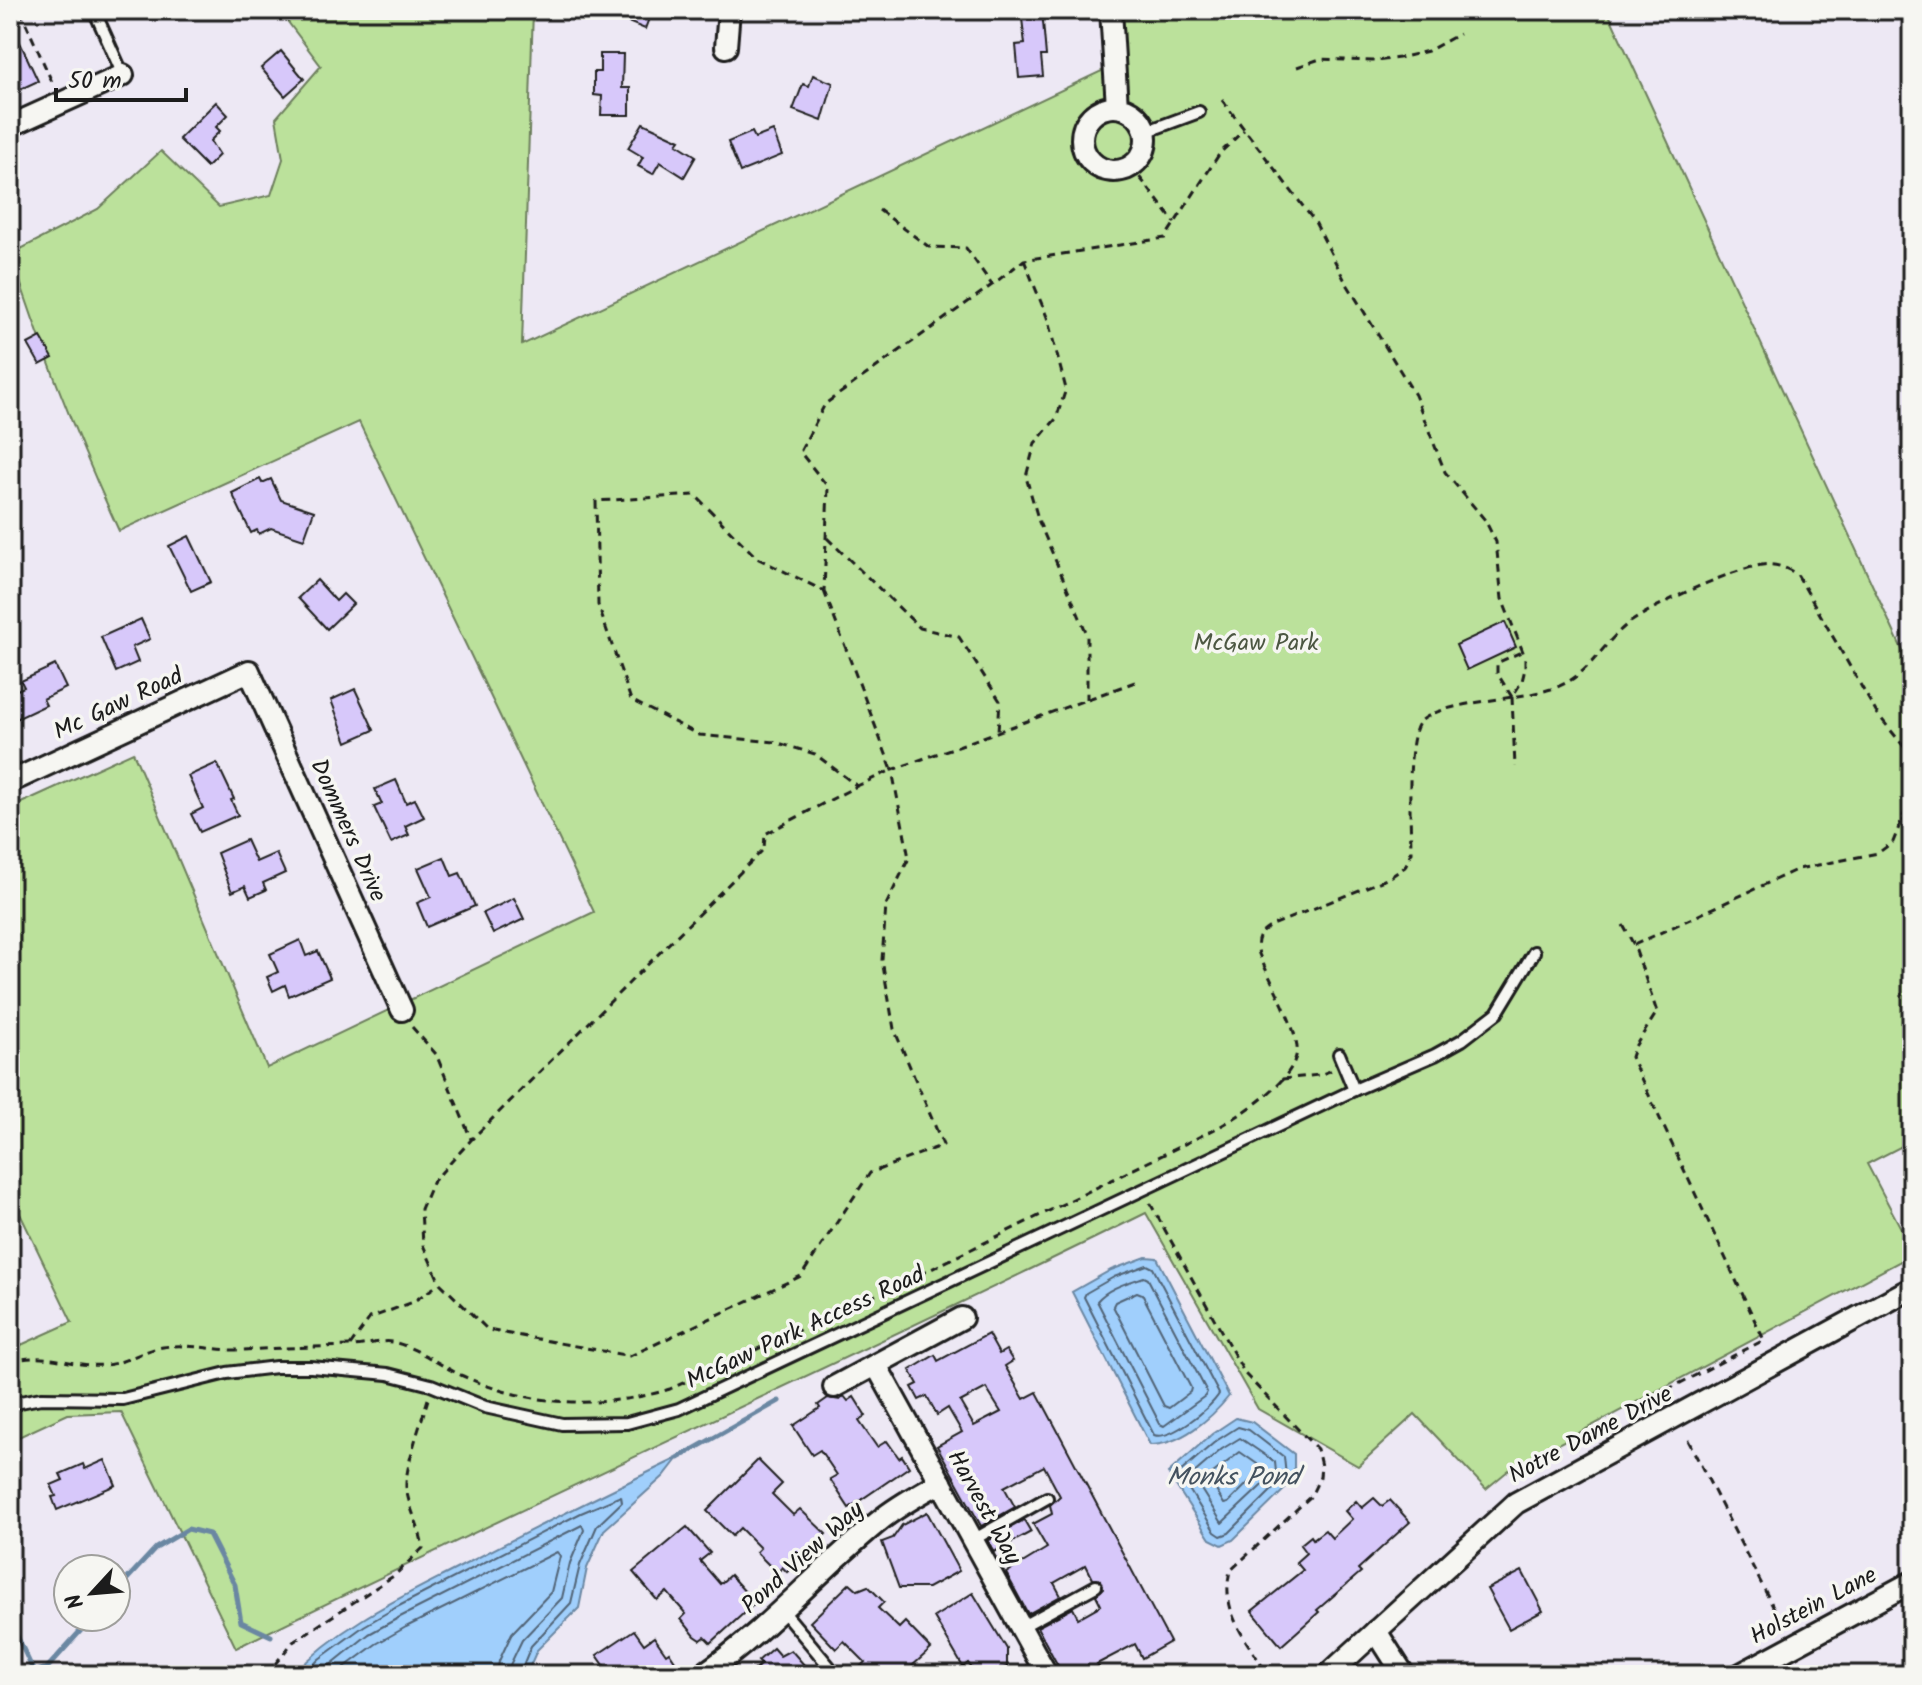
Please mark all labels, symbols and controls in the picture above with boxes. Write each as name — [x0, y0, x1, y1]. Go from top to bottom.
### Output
scale bar — [56, 52, 186, 102]
text: 50 m — [68, 62, 122, 101]
park label: McGaw Park — [1194, 624, 1319, 663]
street label: Mc Gaw Road — [47, 657, 191, 751]
street label: Dommers Drive — [299, 753, 397, 909]
street label: McGaw Park Access Road — [680, 1255, 932, 1401]
street label: Notre Dame Drive — [1502, 1376, 1680, 1495]
street label: Harvest Way — [936, 1443, 1032, 1573]
water label: Monks Pond — [1167, 1457, 1305, 1499]
street label: Pond View Way — [732, 1491, 874, 1624]
north arrow — [52, 1553, 132, 1633]
street label: Holstein Lane — [1743, 1556, 1884, 1656]
text: N — [57, 1587, 95, 1615]

